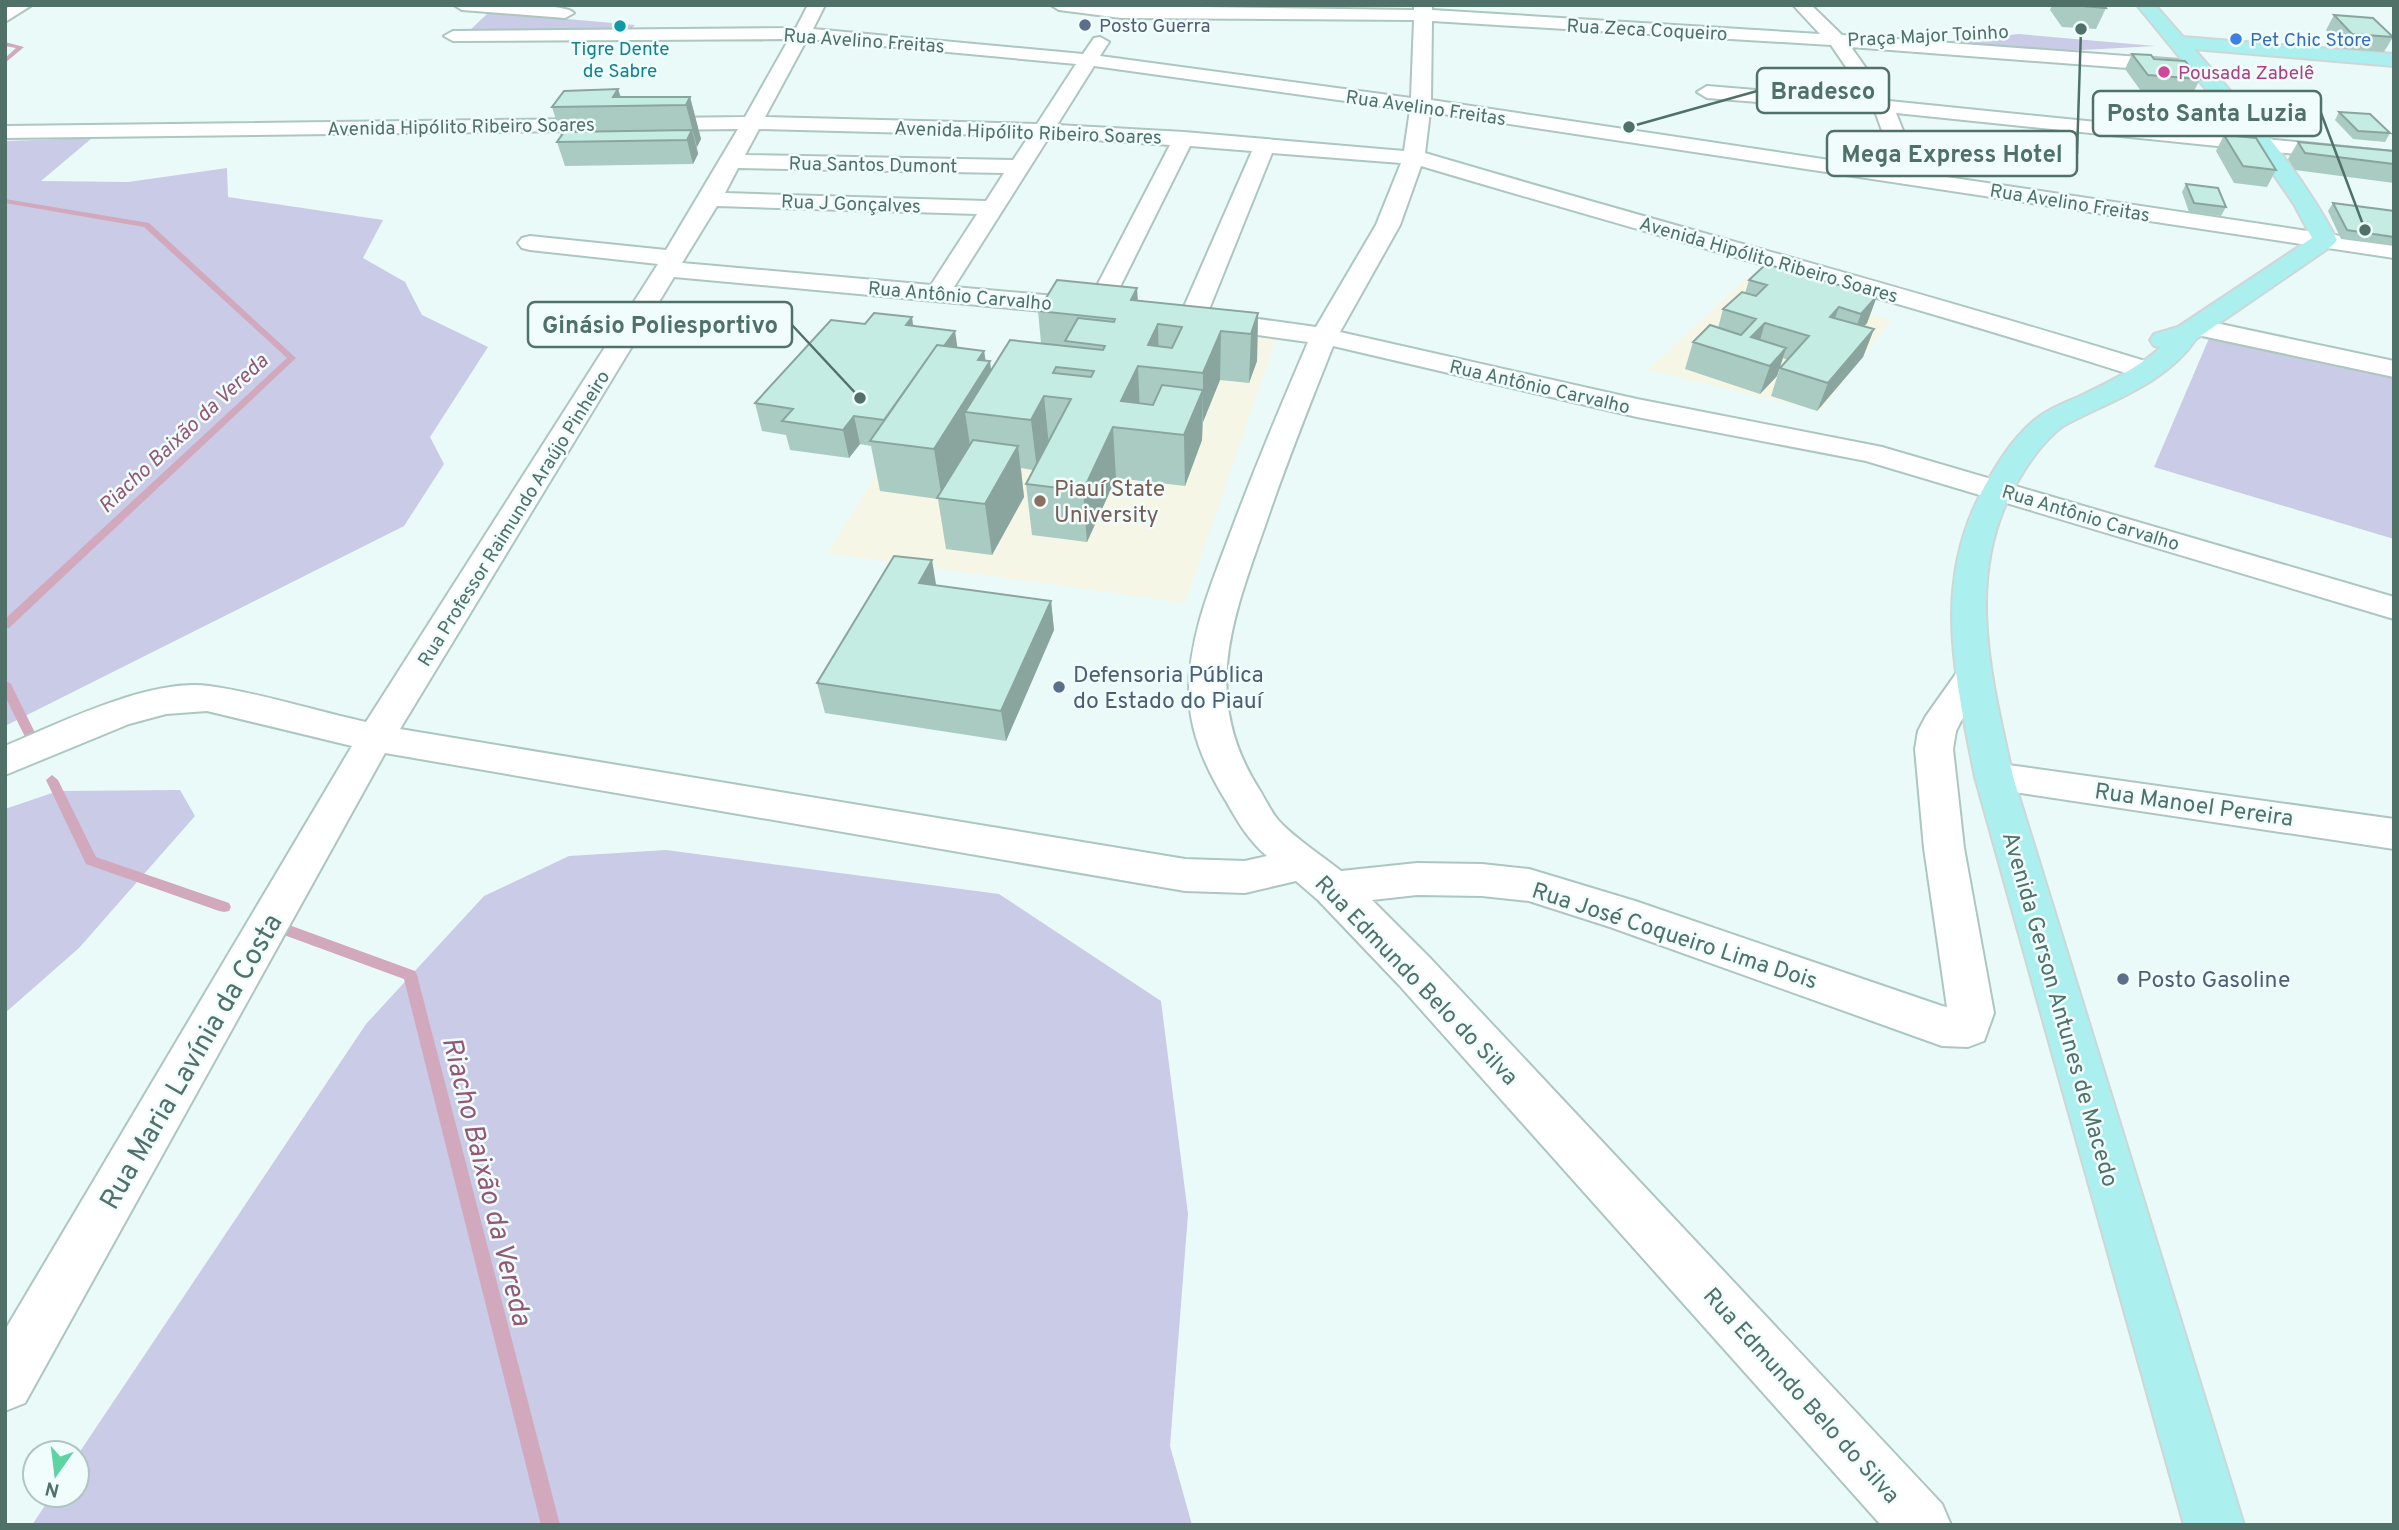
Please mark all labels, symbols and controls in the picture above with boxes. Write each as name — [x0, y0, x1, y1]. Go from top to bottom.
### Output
place label: Posto Guerra — [1099, 15, 1211, 39]
street label: Rua Zeca Coqueiro — [1566, 15, 1728, 47]
marker: Posto Guerra — [1077, 17, 1093, 33]
marker: Tigre Dente de Sabre — [612, 18, 628, 34]
street label: Praça Major Toinho — [1847, 21, 2010, 53]
street label: Rua Avelino Freitas — [782, 24, 945, 60]
place label: Pet Chic Store — [2250, 29, 2371, 53]
marker: Pet Chic Store — [2228, 31, 2244, 47]
place label: Tigre Dente de Sabre — [570, 38, 670, 84]
place label: Pousada Zabelê — [2178, 62, 2314, 86]
marker: Pousada Zabelê — [2156, 64, 2172, 80]
callout: Bradesco — [1757, 68, 1889, 113]
text: Bradesco — [1771, 78, 1875, 108]
street label: Rua Avelino Freitas — [1344, 86, 1507, 132]
callout: Posto Santa Luzia — [2093, 91, 2321, 136]
text: Posto Santa Luzia — [2107, 100, 2307, 130]
street label: Avenida Hipólito Ribeiro Soares — [327, 114, 595, 142]
street label: Avenida Hipólito Ribeiro Soares — [894, 117, 1162, 151]
callout: Mega Express Hotel — [1827, 131, 2077, 176]
text: Mega Express Hotel — [1841, 141, 2063, 171]
street label: Rua Santos Dumont — [788, 153, 958, 179]
street label: Rua Avelino Freitas — [1988, 179, 2151, 228]
street label: Rua J Gonçalves — [781, 191, 921, 219]
street label: Avenida Hipólito Ribeiro Soares — [1636, 212, 1900, 309]
street label: Rua Antônio Carvalho — [867, 277, 1053, 317]
callout: Ginásio Poliesportivo — [528, 302, 792, 347]
text: Ginásio Poliesportivo — [542, 312, 778, 342]
water label: Riacho Baixão da Vereda — [93, 348, 275, 520]
street label: Rua Antônio Carvalho — [1447, 355, 1632, 420]
street label: Rua Professor Raimundo Araújo Pinheiro — [413, 367, 616, 672]
place label: Piauí State University — [1054, 476, 1165, 531]
street label: Rua Antônio Carvalho — [1999, 480, 2182, 557]
marker: Piauí State University — [1032, 493, 1048, 509]
place label: Defensoria Pública do Estado do Piauí — [1073, 662, 1265, 717]
marker: Defensoria Pública do Estado do Piauí — [1051, 679, 1067, 695]
street label: Rua Manoel Pereira — [2092, 778, 2295, 835]
street label: Avenida Gerson Antunes de Macedo — [1994, 829, 2123, 1191]
street label: Rua Edmundo Belo do Silva — [1307, 871, 1523, 1093]
street label: Rua José Coqueiro Lima Dois — [1528, 877, 1821, 997]
street label: Rua Maria Lavínia da Costa — [93, 908, 292, 1217]
place label: Posto Gasoline — [2137, 967, 2290, 996]
marker: Posto Gasoline — [2115, 971, 2131, 987]
water label: Riacho Baixão da Vereda — [432, 1034, 539, 1330]
street label: Rua Edmundo Belo do Silva — [1695, 1283, 1905, 1511]
north arrow — [21, 1439, 91, 1509]
text: N — [43, 1475, 62, 1502]

